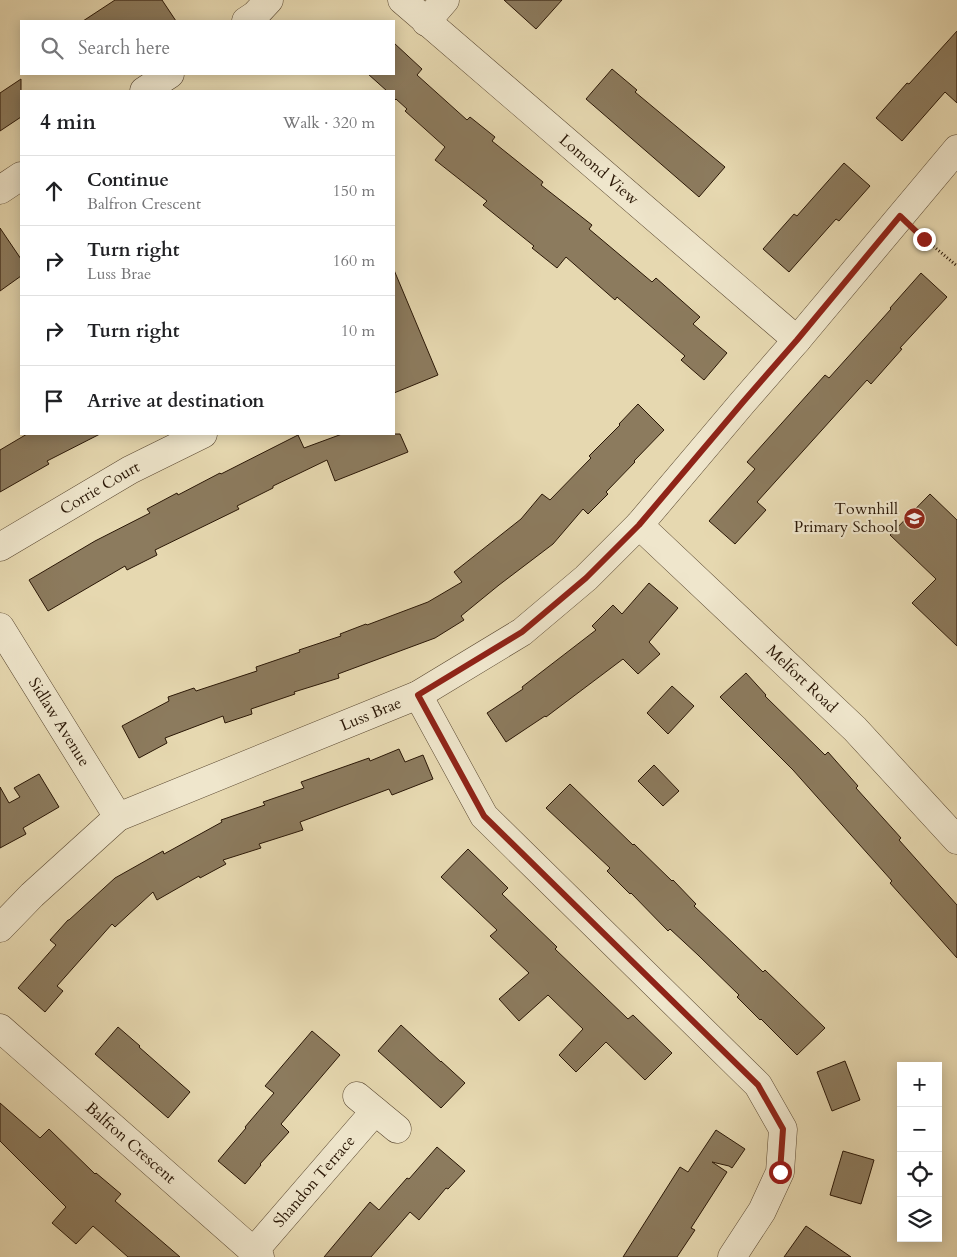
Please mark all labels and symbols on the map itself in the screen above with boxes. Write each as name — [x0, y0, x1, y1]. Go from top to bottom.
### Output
street label: Lomond View — [554, 129, 644, 210]
route end — [913, 228, 936, 251]
street label: Corrie Court — [56, 456, 143, 520]
place label: Townhill Primary School — [794, 498, 898, 538]
school or university icon: Townhill Primary School — [902, 506, 926, 530]
street label: Melfort Road — [761, 640, 843, 718]
street label: Sidlaw Avenue — [23, 673, 95, 771]
street label: Luss Brae — [337, 692, 405, 737]
street label: Balfron Crescent — [81, 1097, 181, 1189]
street label: Shandon Terrace — [268, 1130, 360, 1232]
route start — [769, 1161, 792, 1184]

